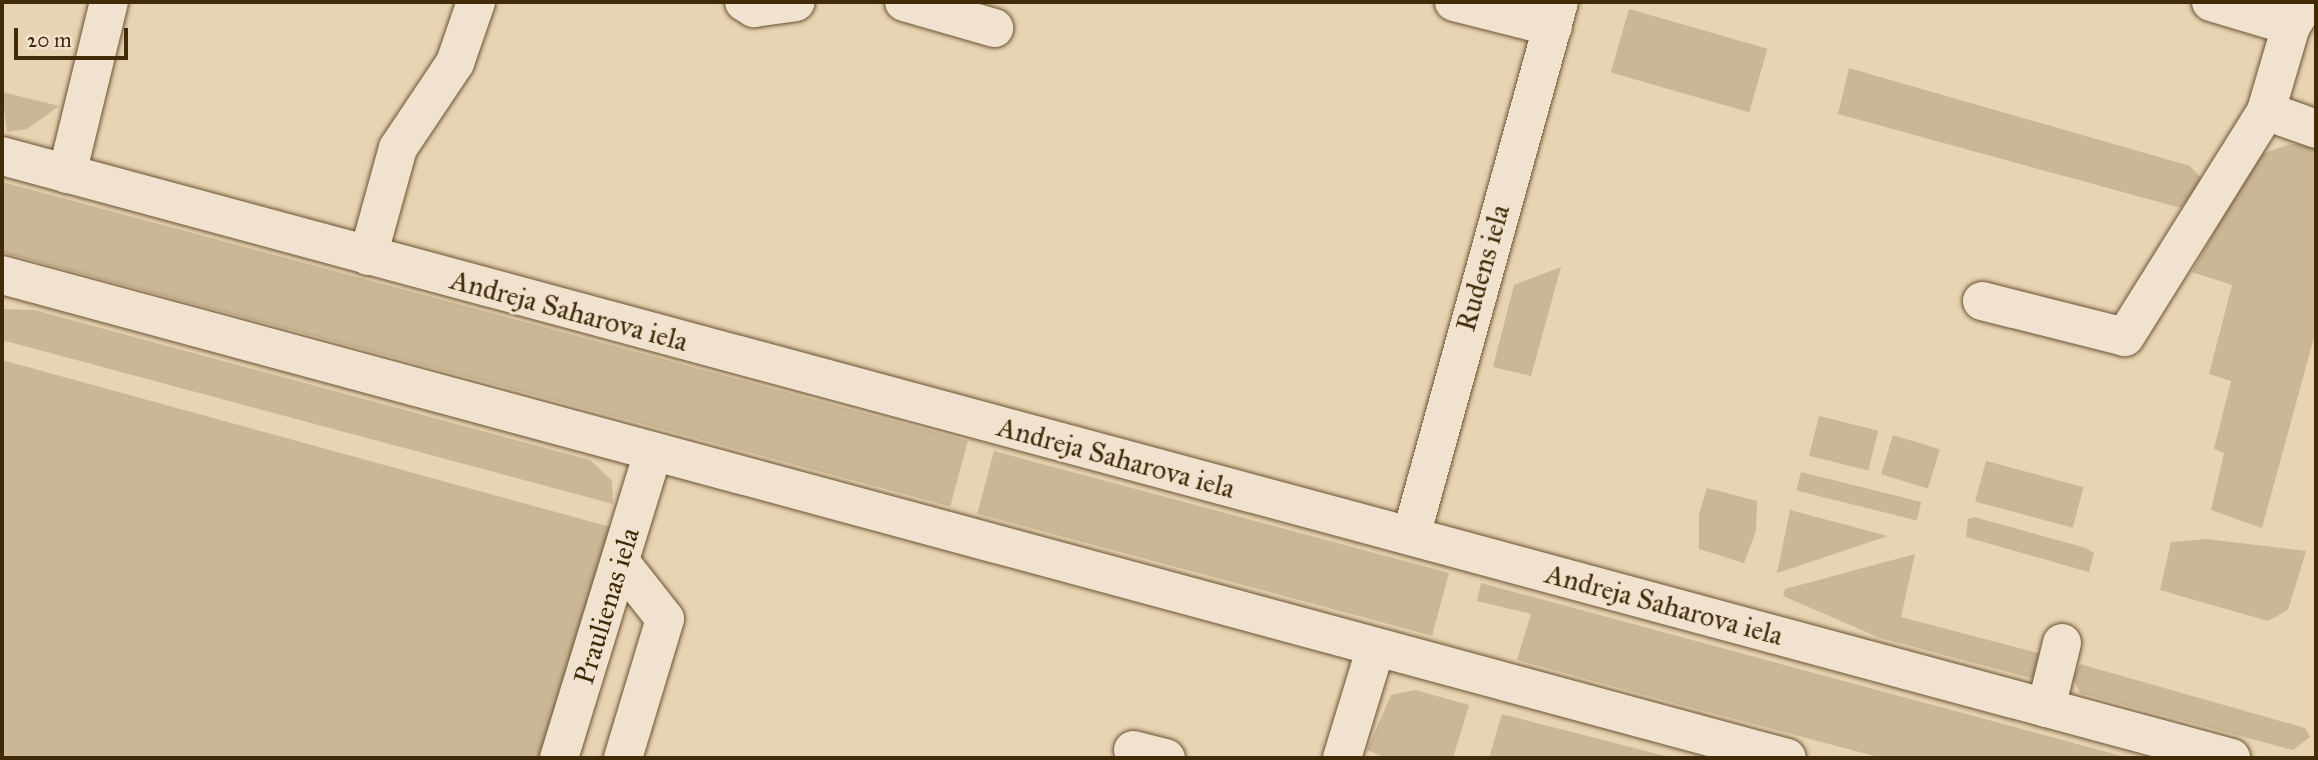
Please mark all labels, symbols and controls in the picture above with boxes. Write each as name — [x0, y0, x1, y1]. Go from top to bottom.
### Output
scale bar — [18, 14, 131, 58]
text: 20 m — [27, 27, 72, 53]
street label: Rudens iela — [1449, 201, 1517, 335]
street label: Andreja Saharova iela — [447, 263, 691, 359]
street label: Andreja Saharova iela — [994, 410, 1238, 506]
street label: Praulienas iela — [567, 524, 647, 688]
street label: Andreja Saharova iela — [1542, 557, 1786, 653]

